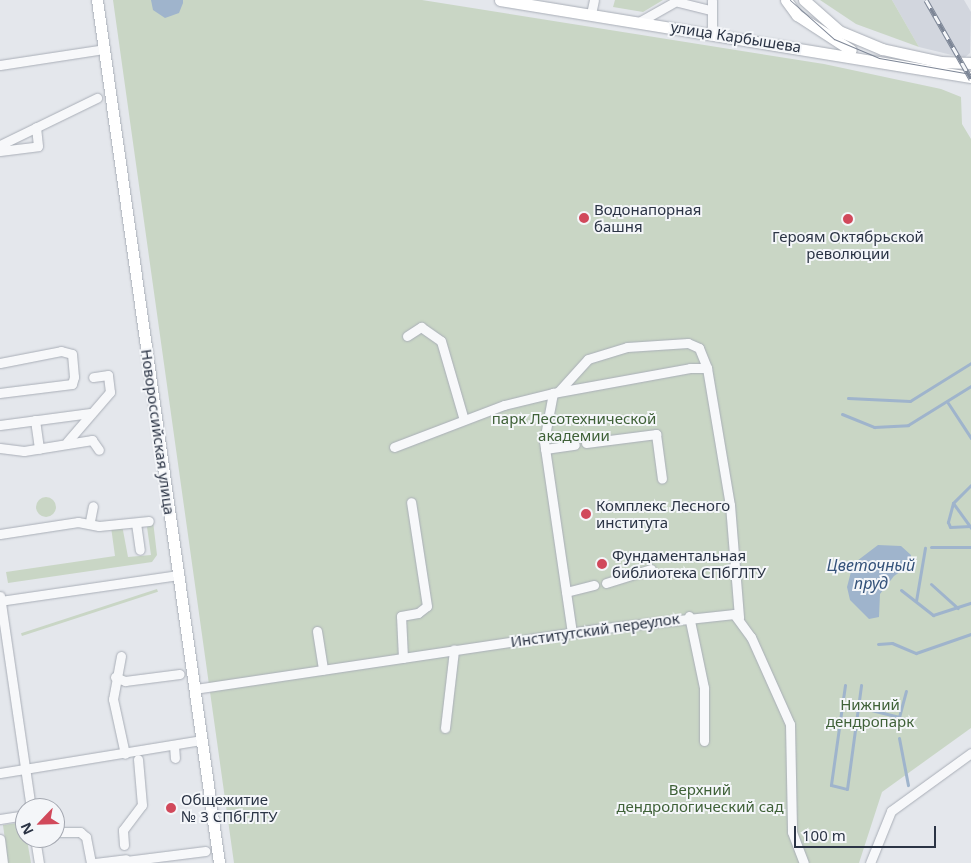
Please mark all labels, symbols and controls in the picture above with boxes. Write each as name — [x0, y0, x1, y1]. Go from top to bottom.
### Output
street label: улица Карбышева — [669, 18, 803, 56]
place label: Водонапорная башня — [594, 200, 701, 235]
marker: Водонапорная башня — [578, 212, 590, 224]
marker: Героям Октябрьской революции — [842, 213, 854, 225]
place label: Героям Октябрьской революции — [772, 227, 924, 262]
street label: Новороссийская улица — [137, 348, 179, 516]
park label: парк Лесотехнической академии — [492, 409, 656, 444]
place label: Комплекс Лесного института — [596, 496, 730, 531]
marker: Комплекс Лесного института — [580, 508, 592, 520]
place label: Фундаментальная библиотека СПбГЛТУ — [612, 546, 766, 581]
water label: Цветочный пруд — [827, 555, 915, 593]
marker: Фундаментальная библиотека СПбГЛТУ — [596, 558, 608, 570]
street label: Институтский переулок — [509, 609, 681, 651]
park label: Нижний дендропарк — [826, 695, 914, 730]
park label: Верхний дендрологический сад — [616, 780, 784, 815]
place label: Общежитие № 3 СПбГЛТУ — [181, 790, 278, 825]
north arrow — [15, 798, 65, 848]
marker: Общежитие № 3 СПбГЛТУ — [165, 802, 177, 814]
scale bar — [796, 816, 938, 848]
text: N — [16, 820, 38, 838]
text: 100 m — [802, 825, 846, 845]

